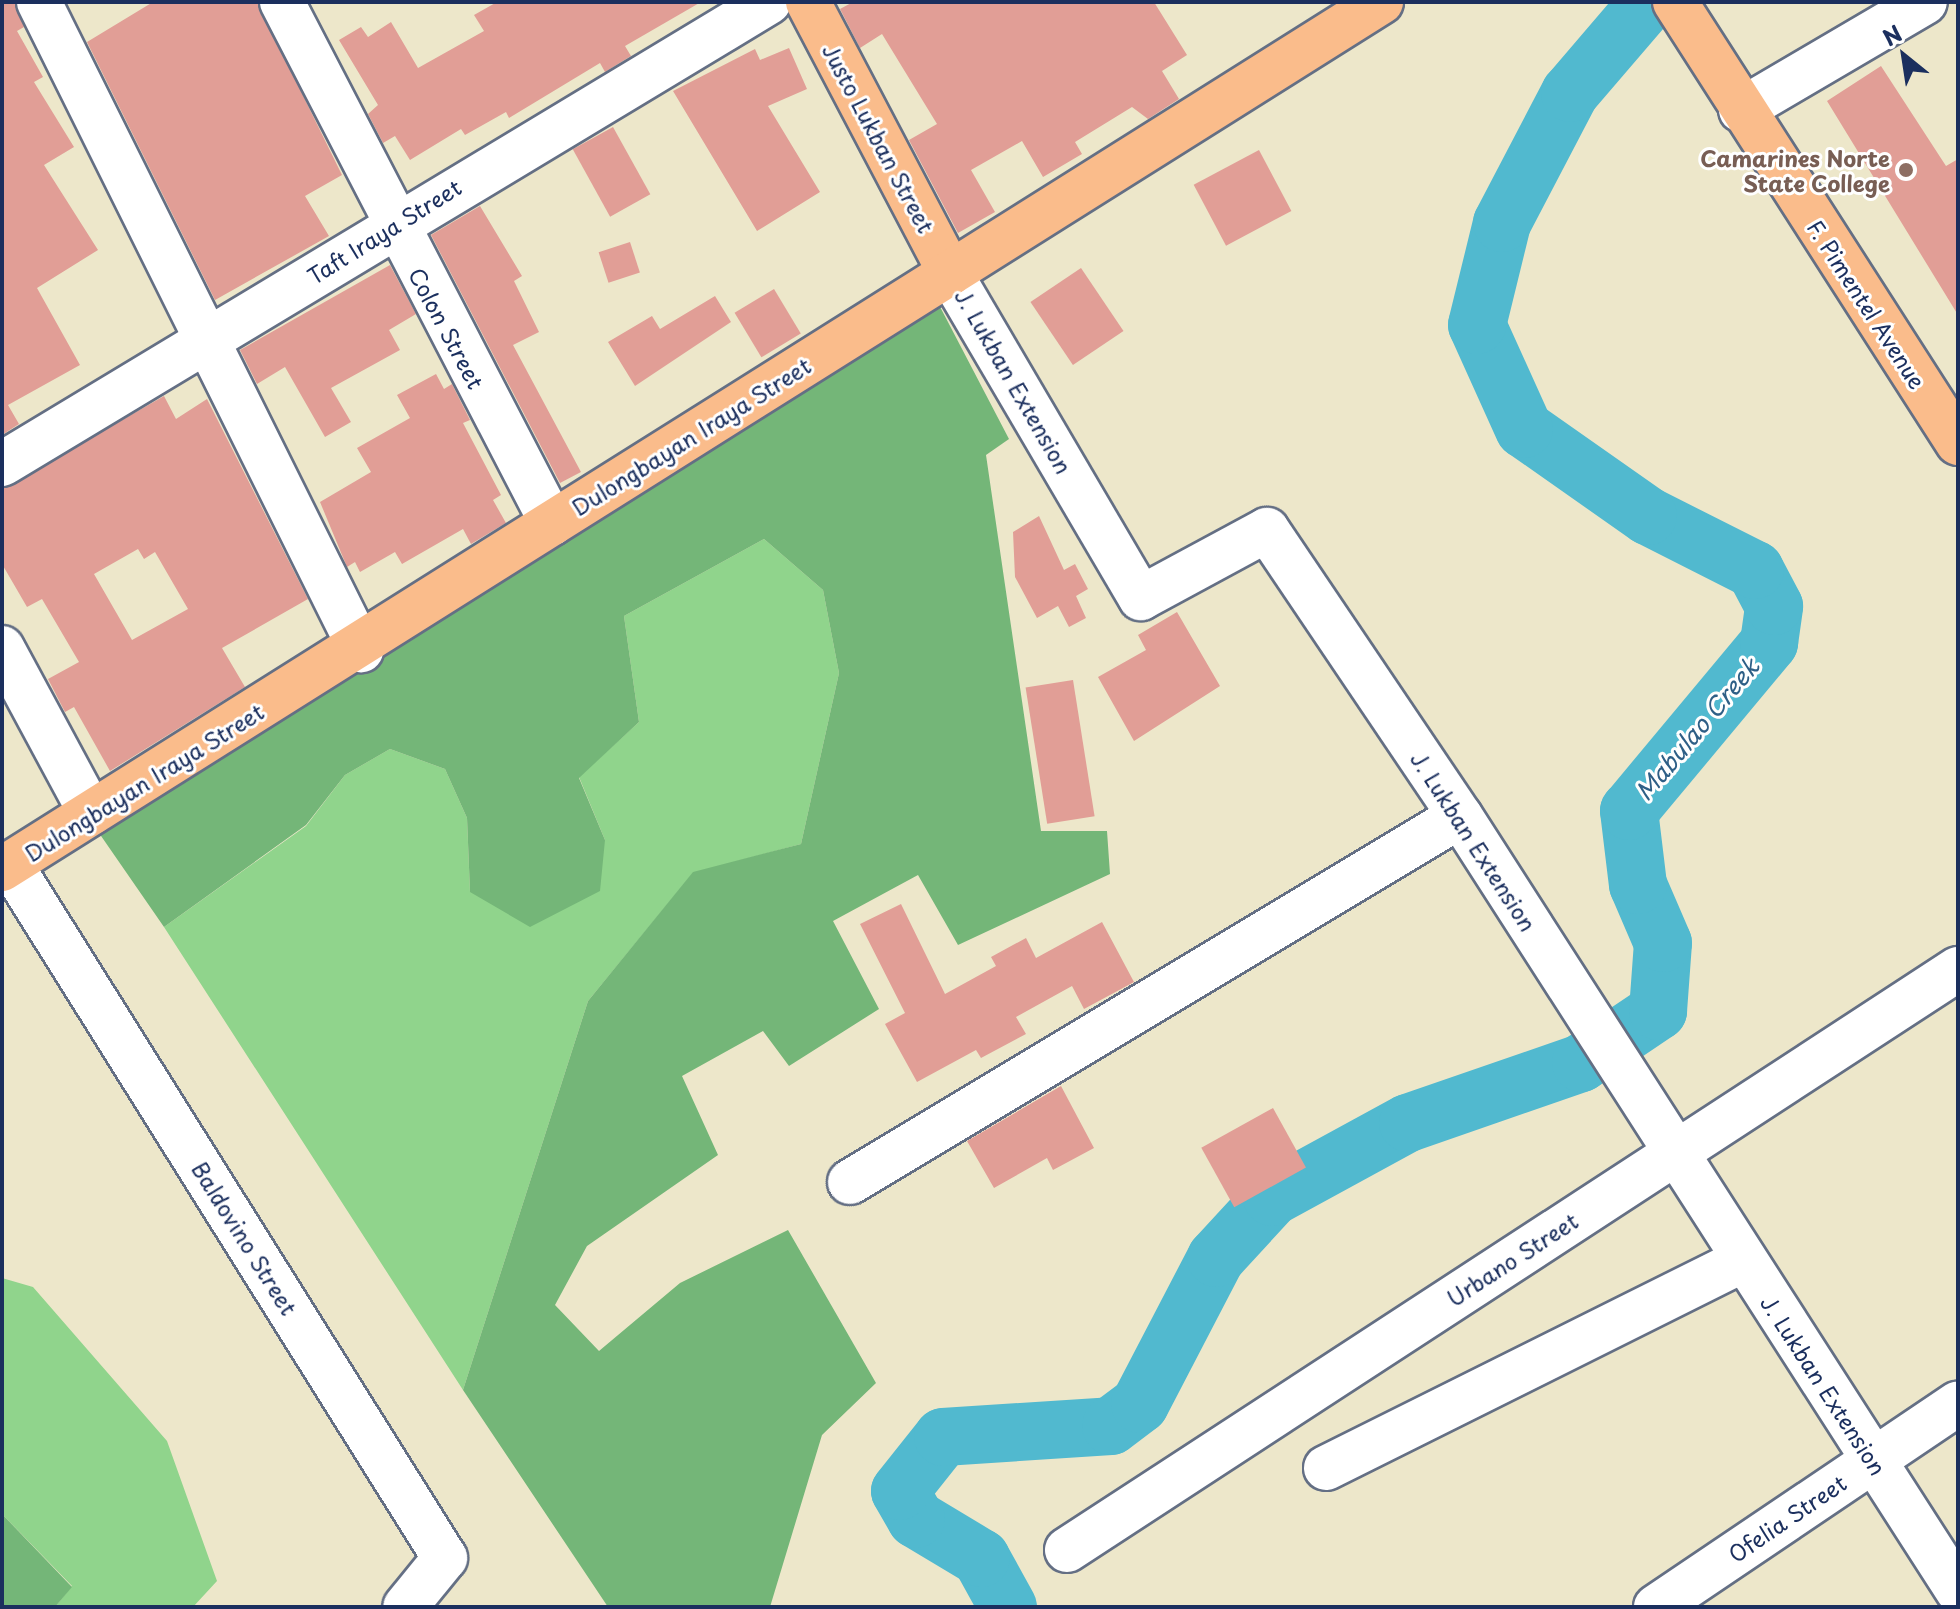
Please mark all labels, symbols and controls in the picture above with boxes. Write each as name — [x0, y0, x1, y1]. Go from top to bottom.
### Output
north arrow — [1864, 16, 1944, 96]
text: N — [1876, 16, 1908, 53]
street label: Justo Lukban Street — [818, 39, 940, 237]
place label: Camarines Norte State College — [1699, 144, 1890, 196]
marker: Camarines Norte State College — [1897, 161, 1915, 179]
street label: Taft Iraya Street — [301, 172, 467, 290]
street label: F. Pimentel Avenue — [1802, 214, 1932, 394]
street label: Colon Street — [404, 263, 490, 393]
street label: J. Lukban Extension — [950, 283, 1078, 479]
street label: Dulongbayan Iraya Street — [566, 351, 816, 521]
water label: Mabulao Creek — [1629, 652, 1765, 806]
street label: Dulongbayan Iraya Street — [19, 697, 269, 867]
street label: J. Lukban Extension — [1406, 746, 1542, 936]
street label: Baldovino Street — [187, 1157, 303, 1319]
street label: Urbano Street — [1442, 1207, 1582, 1311]
street label: J. Lukban Extension — [1756, 1290, 1892, 1480]
street label: Ofelia Street — [1723, 1469, 1851, 1567]

